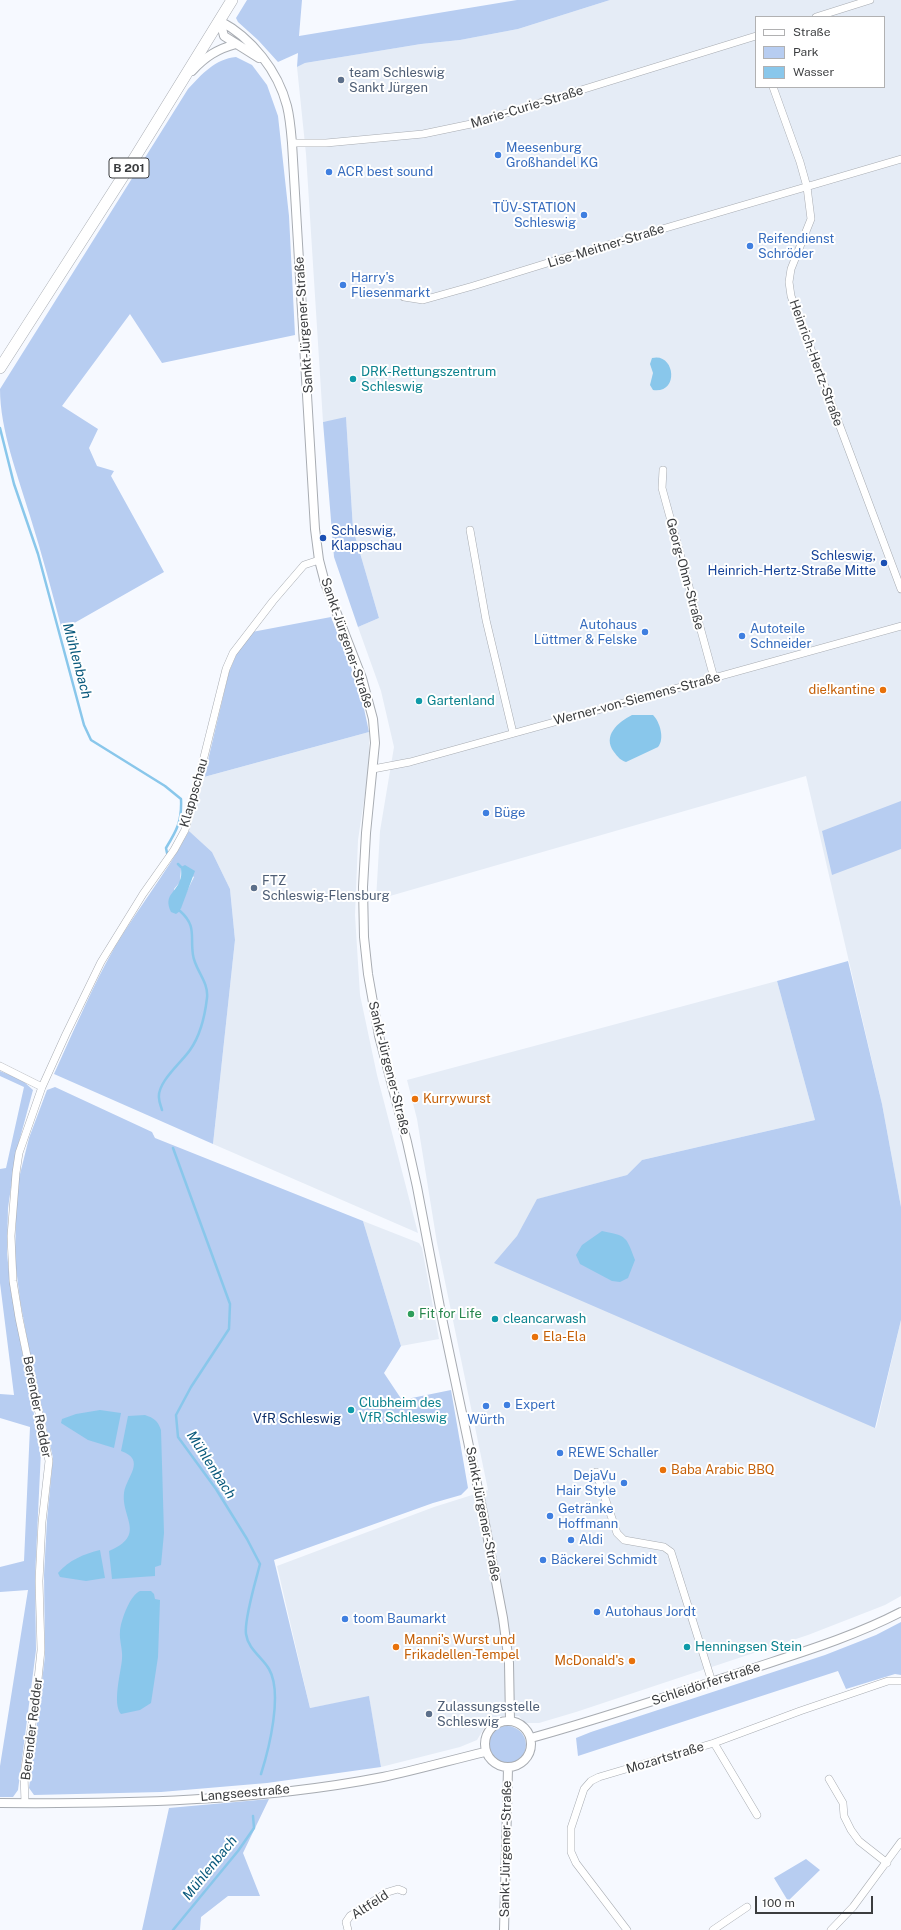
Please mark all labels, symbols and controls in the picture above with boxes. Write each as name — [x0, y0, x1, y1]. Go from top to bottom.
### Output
legend — [755, 16, 885, 88]
text: Straße — [793, 25, 830, 39]
text: Park — [793, 45, 819, 59]
place label: team Schleswig Sankt Jürgen — [349, 65, 445, 96]
text: Wasser — [793, 65, 834, 79]
marker: team Schleswig Sankt Jürgen — [336, 75, 346, 85]
street label: Marie-Curie-Straße — [469, 82, 585, 132]
place label: Meesenburg Großhandel KG — [506, 140, 598, 171]
marker: Meesenburg Großhandel KG — [493, 150, 503, 160]
road number: B 201 — [109, 158, 149, 178]
place label: ACR best sound — [337, 164, 433, 180]
marker: ACR best sound — [324, 167, 334, 177]
place label: TÜV-STATION Schleswig — [493, 200, 576, 231]
marker: TÜV-STATION Schleswig — [579, 210, 589, 220]
street label: Lise-Meitner-Straße — [546, 221, 666, 271]
place label: Reifendienst Schröder — [758, 231, 834, 262]
marker: Reifendienst Schröder — [745, 241, 755, 251]
street label: Sankt-Jürgener-Straße — [291, 256, 317, 394]
place label: Harry's Fliesenmarkt — [351, 270, 430, 301]
marker: Harry's Fliesenmarkt — [338, 280, 348, 290]
street label: Heinrich-Hertz-Straße — [786, 297, 846, 429]
place label: DRK-Rettungszentrum Schleswig — [361, 364, 496, 395]
marker: DRK-Rettungszentrum Schleswig — [348, 374, 358, 384]
street label: Georg-Ohm-Straße — [663, 516, 707, 632]
place label: Schleswig, Klappschau — [331, 523, 402, 554]
marker: Schleswig, Klappschau — [318, 533, 328, 543]
place label: Schleswig, Heinrich-Hertz-Straße Mitte — [708, 548, 876, 579]
marker: Schleswig, Heinrich-Hertz-Straße Mitte — [879, 558, 889, 568]
street label: Sankt-Jürgener-Straße — [317, 576, 377, 710]
place label: Autohaus Lüttmer & Felske — [534, 617, 637, 648]
water label: Mühlenbach — [59, 621, 95, 701]
place label: Autoteile Schneider — [750, 621, 811, 652]
marker: Autohaus Lüttmer & Felske — [640, 627, 650, 637]
marker: Autoteile Schneider — [737, 631, 747, 641]
street label: Werner-von-Siemens-Straße — [552, 669, 722, 729]
place label: die!kantine — [809, 682, 875, 698]
marker: die!kantine — [878, 685, 888, 695]
place label: Gartenland — [427, 693, 495, 709]
marker: Gartenland — [414, 696, 424, 706]
street label: Klappschau — [177, 757, 211, 829]
place label: Büge — [494, 805, 525, 821]
marker: Büge — [481, 808, 491, 818]
place label: FTZ Schleswig-Flensburg — [262, 873, 390, 904]
marker: FTZ Schleswig-Flensburg — [249, 883, 259, 893]
street label: Sankt-Jürgener-Straße — [365, 1000, 413, 1136]
place label: Kurrywurst — [423, 1091, 491, 1107]
marker: Kurrywurst — [410, 1094, 420, 1104]
place label: Fit for Life — [419, 1306, 482, 1322]
marker: Fit for Life — [406, 1309, 416, 1319]
place label: cleancarwash — [503, 1311, 586, 1327]
marker: cleancarwash — [490, 1314, 500, 1324]
place label: Ela-Ela — [543, 1329, 586, 1345]
marker: Ela-Ela — [530, 1332, 540, 1342]
street label: Berender Redder — [19, 1355, 55, 1459]
place label: Clubheim des VfR Schleswig — [359, 1395, 447, 1426]
place label: Expert — [515, 1397, 555, 1413]
marker: Expert — [502, 1400, 512, 1410]
marker: Würth — [481, 1401, 491, 1411]
marker: Clubheim des VfR Schleswig — [346, 1405, 356, 1415]
park label: VfR Schleswig — [253, 1411, 341, 1427]
place label: Würth — [467, 1412, 505, 1428]
water label: Mühlenbach — [183, 1428, 239, 1502]
street label: Sankt-Jürgener-Straße — [462, 1445, 504, 1583]
place label: REWE Schaller — [568, 1445, 659, 1461]
marker: REWE Schaller — [555, 1448, 565, 1458]
place label: Baba Arabic BBQ — [671, 1462, 775, 1478]
marker: Baba Arabic BBQ — [658, 1465, 668, 1475]
place label: DejaVu Hair Style — [556, 1468, 616, 1499]
marker: DejaVu Hair Style — [619, 1478, 629, 1488]
place label: Getränke Hoffmann — [558, 1501, 618, 1532]
marker: Getränke Hoffmann — [545, 1511, 555, 1521]
place label: Aldi — [579, 1532, 603, 1548]
marker: Aldi — [566, 1535, 576, 1545]
place label: Bäckerei Schmidt — [551, 1552, 657, 1568]
marker: Bäckerei Schmidt — [538, 1555, 548, 1565]
place label: Autohaus Jordt — [605, 1604, 696, 1620]
marker: Autohaus Jordt — [592, 1607, 602, 1617]
place label: toom Baumarkt — [353, 1611, 446, 1627]
marker: toom Baumarkt — [340, 1614, 350, 1624]
place label: Manni's Wurst und Frikadellen-Tempel — [404, 1632, 519, 1663]
place label: Henningsen Stein — [695, 1639, 802, 1655]
marker: Manni's Wurst und Frikadellen-Tempel — [391, 1642, 401, 1652]
marker: Henningsen Stein — [682, 1642, 692, 1652]
place label: McDonald's — [554, 1653, 624, 1669]
marker: McDonald's — [627, 1656, 637, 1666]
street label: Schleidörferstraße — [650, 1659, 762, 1709]
street label: Berender Redder — [18, 1677, 46, 1781]
place label: Zulassungsstelle Schleswig — [437, 1699, 540, 1730]
marker: Zulassungsstelle Schleswig — [424, 1709, 434, 1719]
street label: Mozartstraße — [624, 1739, 706, 1777]
street label: Sankt-Jürgener-Straße — [497, 1780, 515, 1918]
street label: Langseestraße — [200, 1781, 290, 1805]
water label: Mühlenbach — [179, 1833, 241, 1903]
street label: Altfeld — [349, 1887, 391, 1923]
scale bar — [757, 1888, 875, 1914]
text: 100 m — [762, 1896, 795, 1910]

